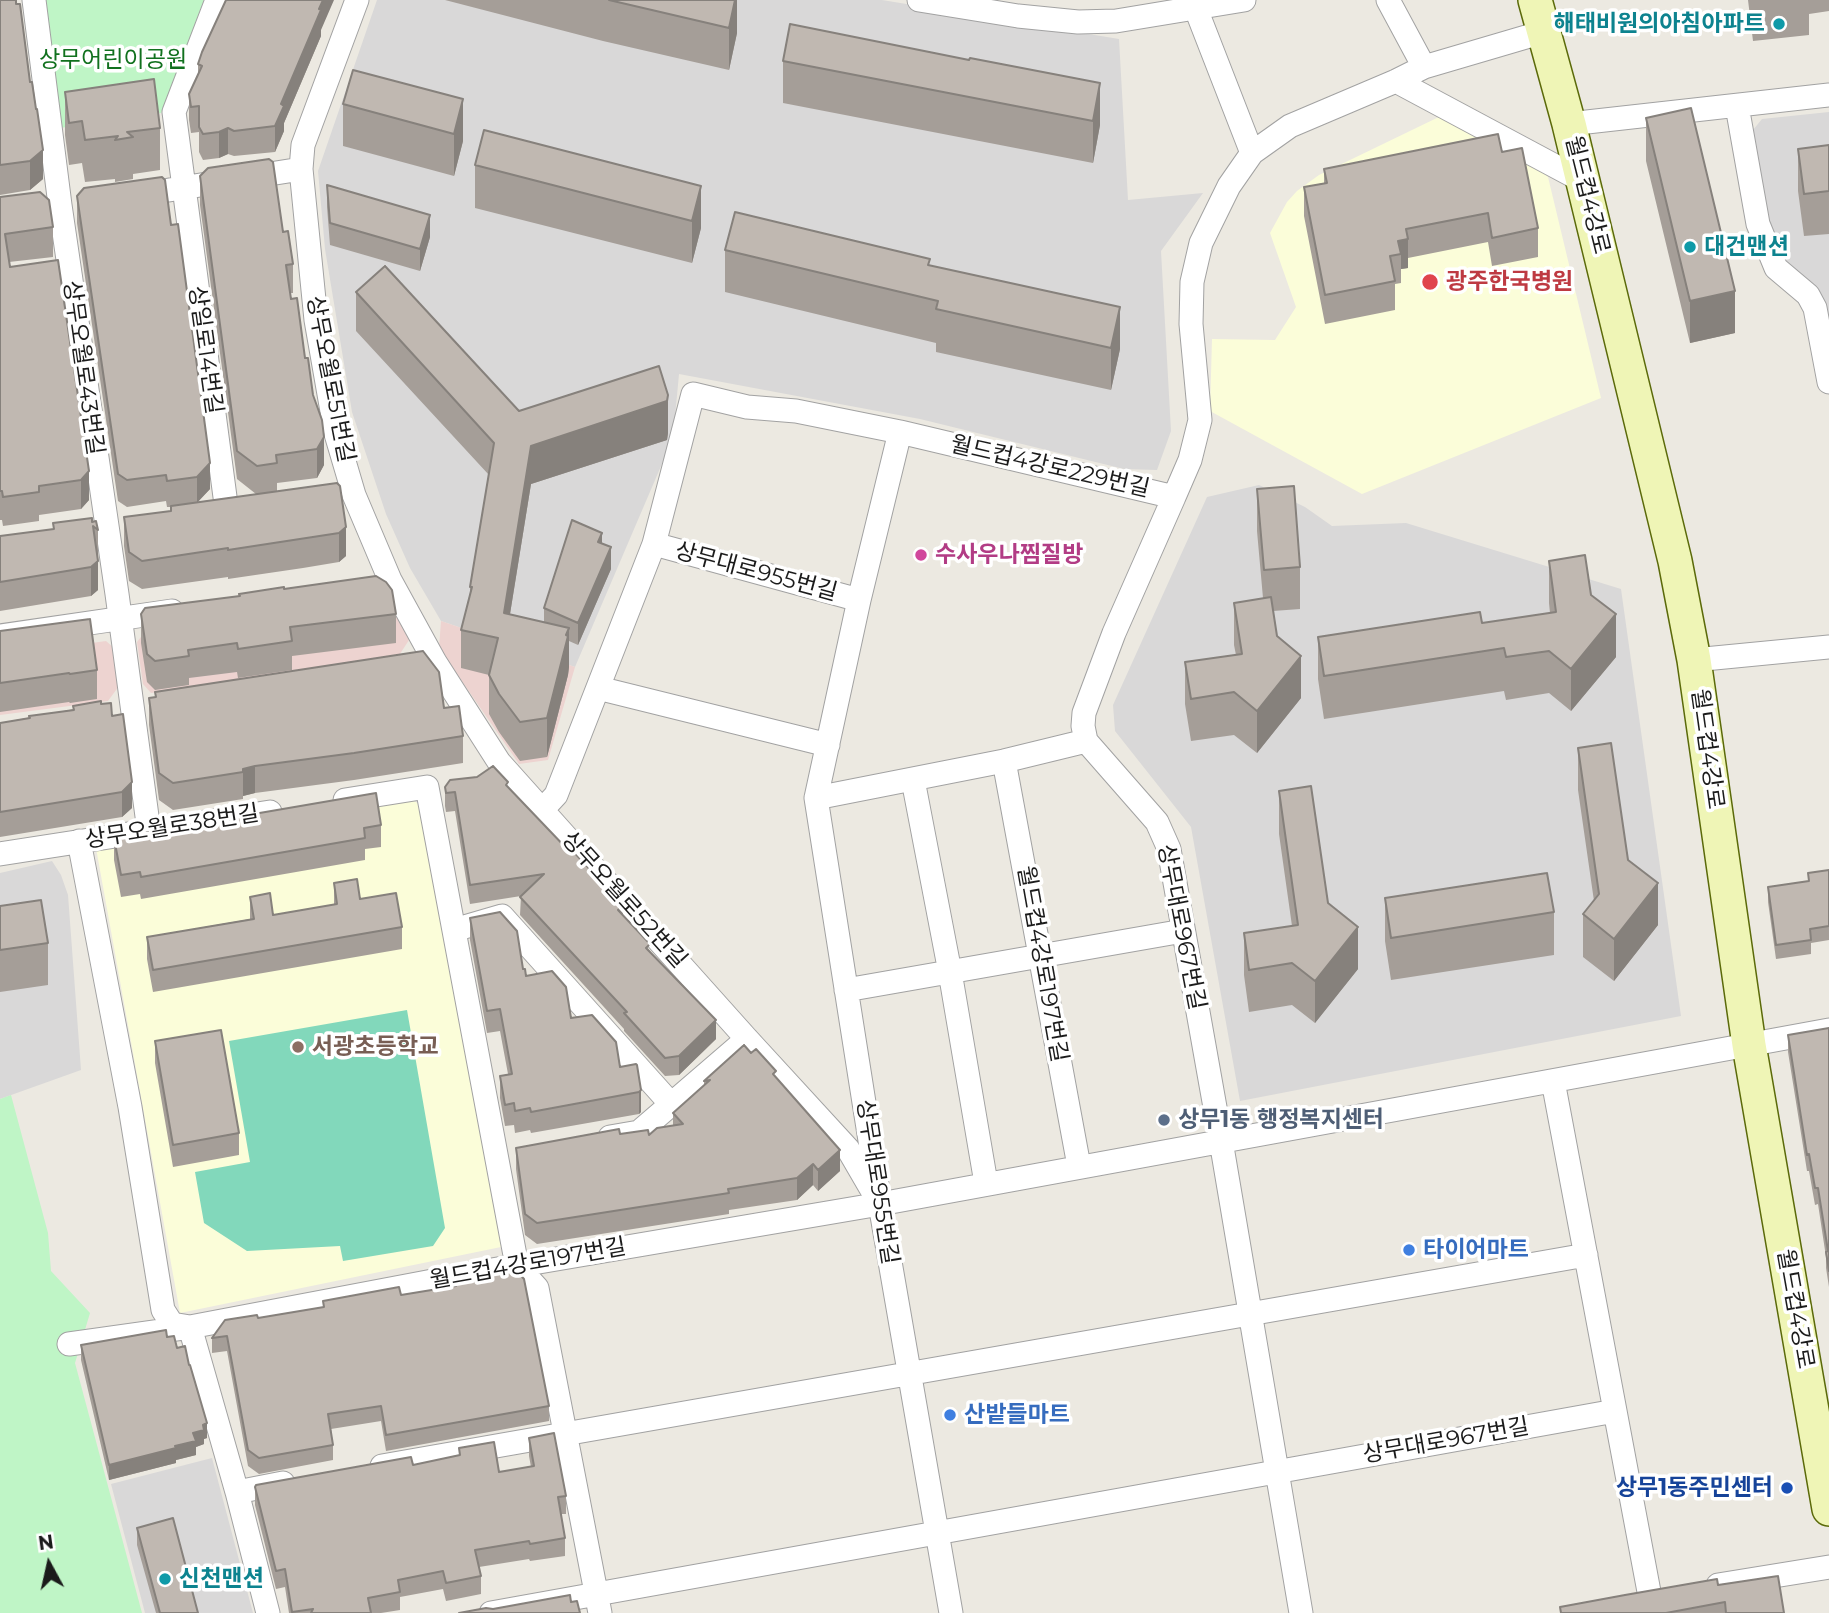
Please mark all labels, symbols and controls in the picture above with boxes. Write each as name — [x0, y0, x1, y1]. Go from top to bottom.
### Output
place label: 해태비원의아침아파트 — [1553, 10, 1765, 38]
marker: 해태비원의아침아파트 — [1771, 16, 1787, 32]
park label: 상무어린이공원 — [39, 46, 187, 74]
street label: 월드컵4강로 — [1559, 133, 1615, 257]
place label: 대건맨션 — [1704, 233, 1789, 261]
marker: 대건맨션 — [1682, 239, 1698, 255]
place label: 광주한국병원 — [1446, 268, 1573, 296]
marker: 광주한국병원 — [1420, 272, 1440, 292]
street label: 상무오월로43번길 — [57, 279, 109, 457]
street label: 상일로14번길 — [182, 284, 228, 416]
street label: 상무오월로51번길 — [300, 293, 360, 465]
street label: 월드컵4강로229번길 — [948, 431, 1152, 503]
street label: 상무대로955번길 — [672, 537, 840, 607]
place label: 수사우나찜질방 — [935, 541, 1083, 569]
marker: 수사우나찜질방 — [913, 547, 929, 563]
street label: 월드컵4강로 — [1685, 687, 1729, 811]
street label: 상무오월로38번길 — [83, 800, 261, 854]
street label: 상무오월로52번길 — [556, 826, 692, 974]
street label: 상무대로967번길 — [1151, 842, 1211, 1012]
street label: 월드컵4강로197번길 — [1011, 864, 1073, 1064]
place label: 서광초등학교 — [312, 1033, 439, 1061]
marker: 서광초등학교 — [290, 1039, 306, 1055]
street label: 상무대로955번길 — [850, 1097, 904, 1267]
place label: 상무1동 행정복지센터 — [1178, 1106, 1384, 1134]
marker: 상무1동 행정복지센터 — [1156, 1112, 1172, 1128]
street label: 월드컵4강로197번길 — [428, 1233, 628, 1295]
place label: 타이어마트 — [1423, 1236, 1529, 1264]
marker: 타이어마트 — [1401, 1242, 1417, 1258]
street label: 월드컵4강로 — [1771, 1247, 1819, 1371]
place label: 산밭들마트 — [964, 1401, 1070, 1429]
marker: 산밭들마트 — [942, 1407, 958, 1423]
street label: 상무대로967번길 — [1361, 1413, 1531, 1469]
place label: 상무1동주민센터 — [1616, 1474, 1773, 1502]
marker: 상무1동주민센터 — [1779, 1480, 1795, 1496]
north arrow — [14, 1529, 84, 1599]
text: N — [37, 1530, 55, 1555]
place label: 신천맨션 — [179, 1565, 264, 1593]
marker: 신천맨션 — [157, 1571, 173, 1587]

